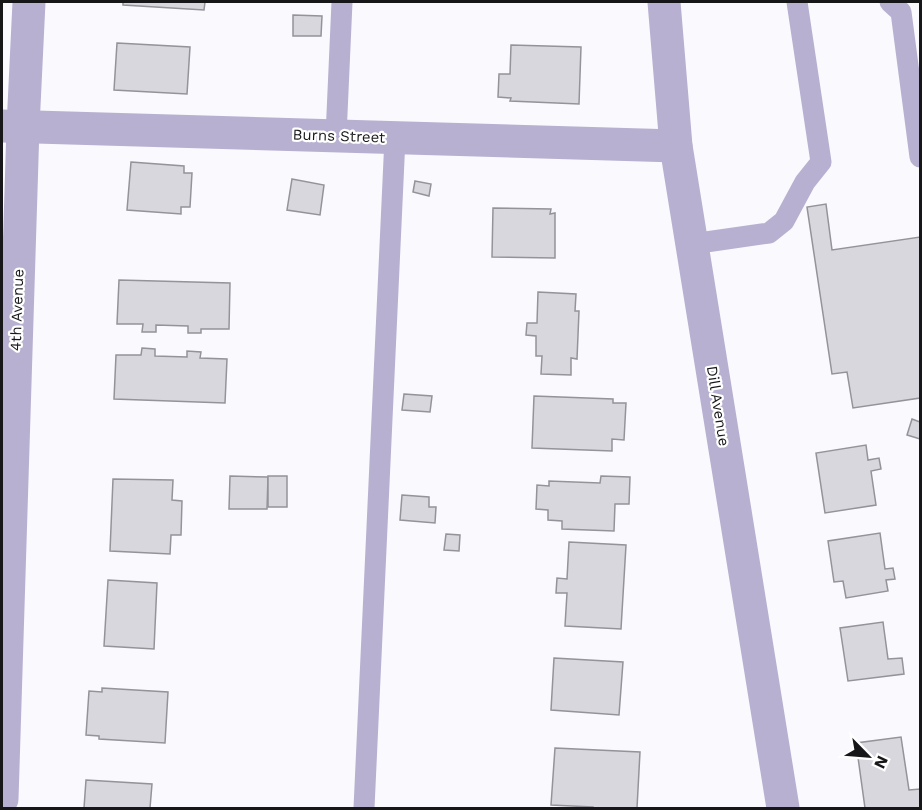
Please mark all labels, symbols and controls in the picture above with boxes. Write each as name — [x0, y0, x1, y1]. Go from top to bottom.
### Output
street label: Burns Street — [292, 125, 386, 147]
street label: 4th Avenue — [7, 269, 27, 351]
street label: Dill Avenue — [703, 365, 733, 447]
north arrow — [838, 726, 898, 786]
text: N — [870, 753, 892, 772]

